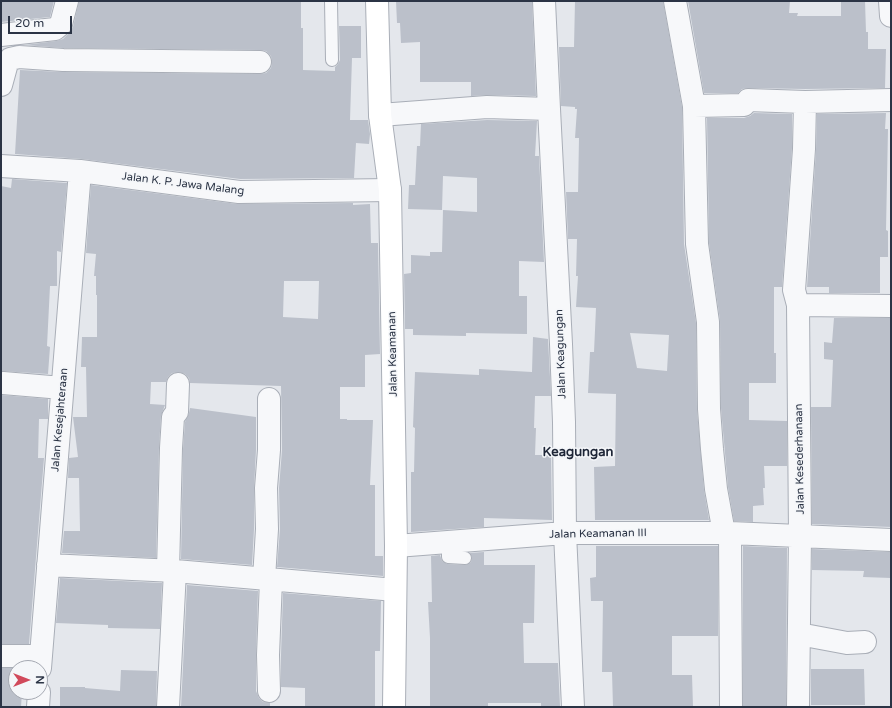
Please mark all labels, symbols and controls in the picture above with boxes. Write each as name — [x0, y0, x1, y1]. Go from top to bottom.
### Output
scale bar — [10, 8, 74, 34]
text: 20 m — [15, 16, 44, 30]
street label: Jalan K. P. Jawa Malang — [121, 170, 245, 198]
street label: Jalan Keagungan — [553, 309, 569, 399]
street label: Jalan Keamanan — [386, 311, 400, 397]
street label: Jalan Kesejahteraan — [49, 368, 71, 472]
street label: Jalan Kesederhanaan — [792, 403, 808, 515]
district label: Keagungan — [543, 445, 613, 461]
street label: Jalan Keamanan III — [549, 527, 647, 541]
north arrow — [8, 660, 48, 700]
text: N — [33, 676, 46, 684]

